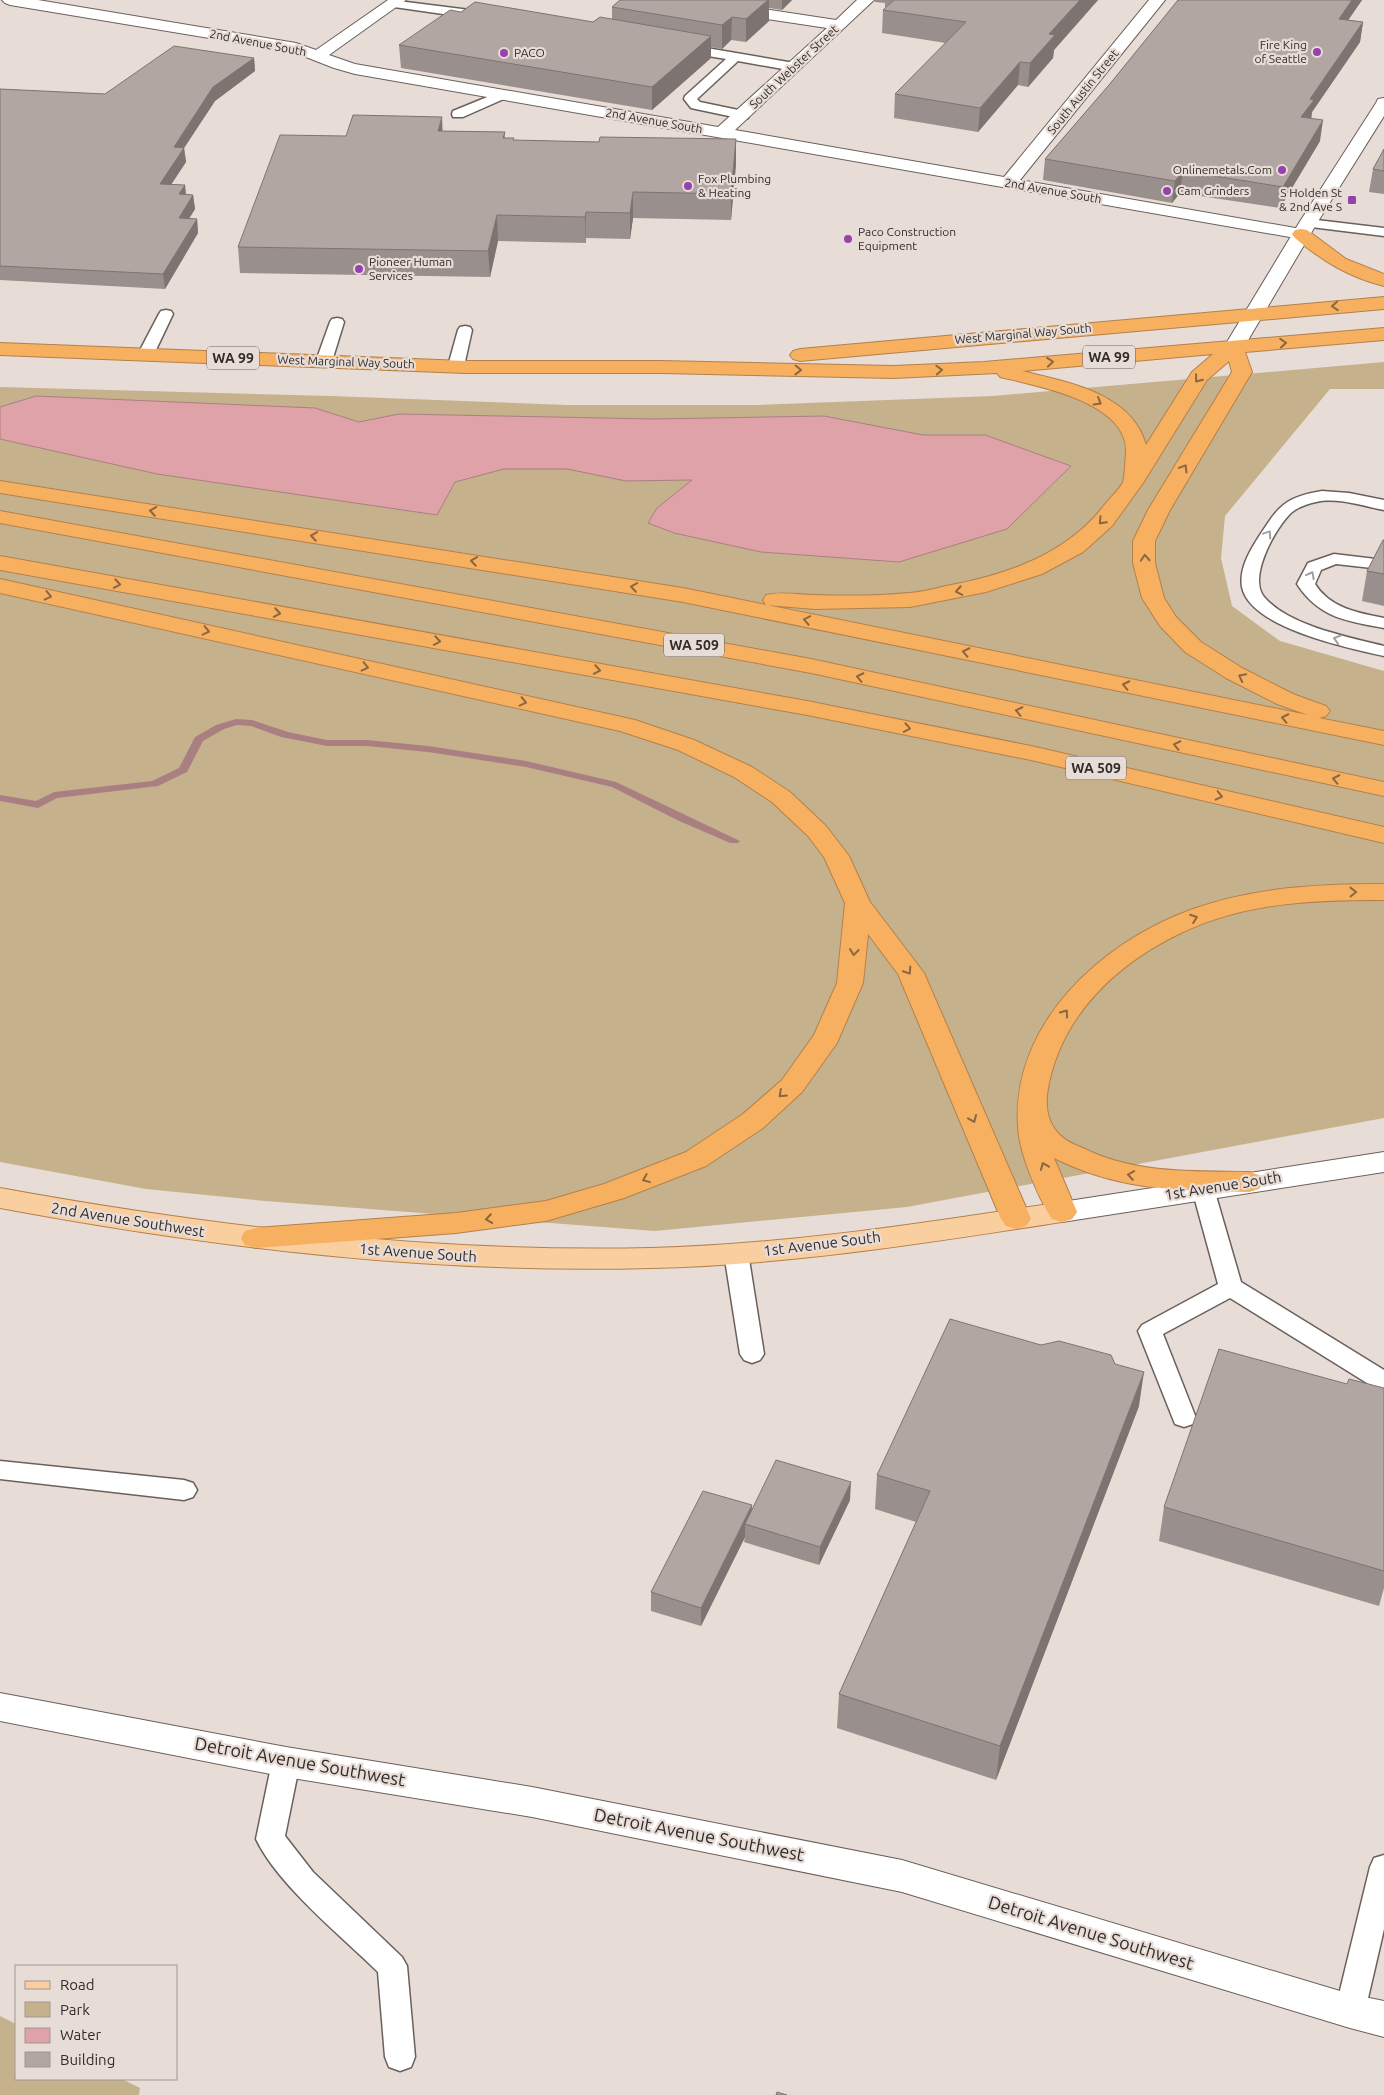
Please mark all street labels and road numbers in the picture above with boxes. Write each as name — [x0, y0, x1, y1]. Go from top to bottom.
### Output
street label: South Webster Street — [747, 22, 841, 111]
street label: 2nd Avenue South — [209, 27, 308, 58]
street label: South Austin Street — [1044, 47, 1121, 137]
street label: 2nd Avenue South — [605, 106, 704, 135]
street label: 2nd Avenue South — [1004, 176, 1103, 205]
street label: West Marginal Way South — [954, 321, 1092, 346]
road number: WA 99 — [207, 346, 259, 369]
road number: WA 99 — [1083, 346, 1135, 368]
street label: West Marginal Way South — [277, 353, 415, 370]
road number: WA 509 — [664, 634, 724, 656]
road number: WA 509 — [1066, 756, 1126, 780]
street label: 1st Avenue South — [1163, 1168, 1282, 1203]
street label: 2nd Avenue Southwest — [50, 1199, 206, 1240]
street label: 1st Avenue South — [762, 1228, 882, 1259]
street label: 1st Avenue South — [359, 1240, 477, 1265]
street label: Detroit Avenue Southwest — [193, 1733, 407, 1789]
street label: Detroit Avenue Southwest — [592, 1804, 806, 1864]
street label: Detroit Avenue Southwest — [986, 1891, 1196, 1973]

